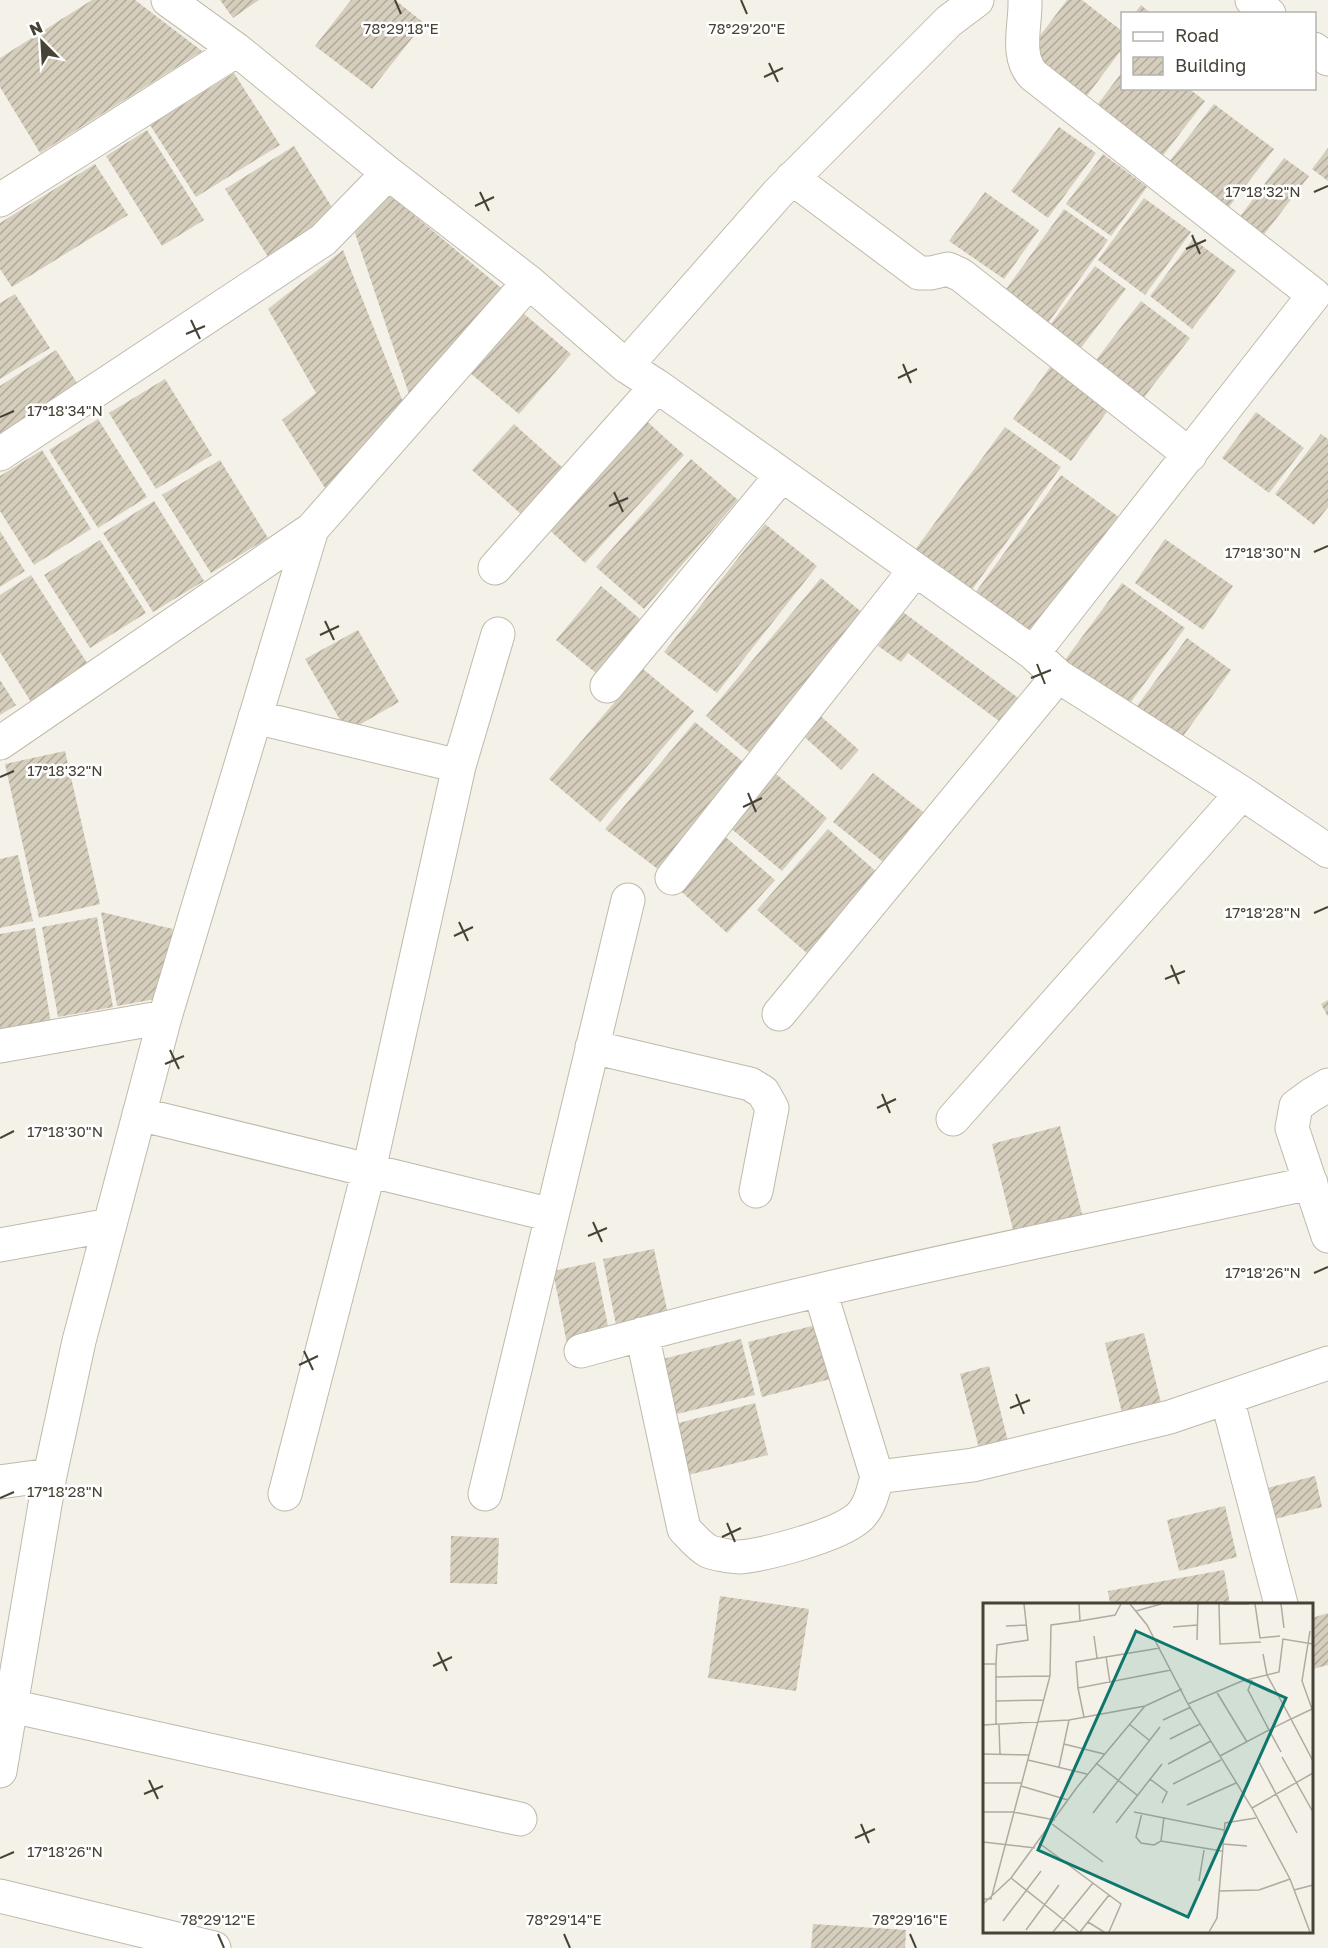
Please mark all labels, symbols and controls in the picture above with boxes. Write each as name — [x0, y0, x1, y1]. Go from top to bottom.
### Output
north arrow — [12, 12, 72, 72]
legend — [1121, 12, 1316, 90]
text: N — [26, 17, 46, 40]
text: 78°29'18"E — [363, 19, 439, 37]
text: 78°29'20"E — [708, 19, 786, 37]
text: Road — [1175, 24, 1219, 46]
text: Building — [1175, 54, 1246, 76]
text: 17°18'32"N — [1225, 182, 1301, 200]
text: 17°18'34"N — [27, 401, 103, 419]
text: 17°18'30"N — [1225, 543, 1301, 561]
text: 17°18'32"N — [27, 761, 103, 779]
text: 17°18'28"N — [1225, 903, 1301, 921]
text: 17°18'30"N — [27, 1122, 103, 1140]
text: 17°18'26"N — [1225, 1263, 1301, 1281]
text: 17°18'28"N — [27, 1482, 103, 1500]
inset map — [983, 1603, 1313, 1933]
text: 17°18'26"N — [27, 1842, 103, 1860]
text: 78°29'12"E — [180, 1910, 256, 1928]
text: 78°29'14"E — [526, 1910, 602, 1928]
text: 78°29'16"E — [872, 1910, 948, 1928]

